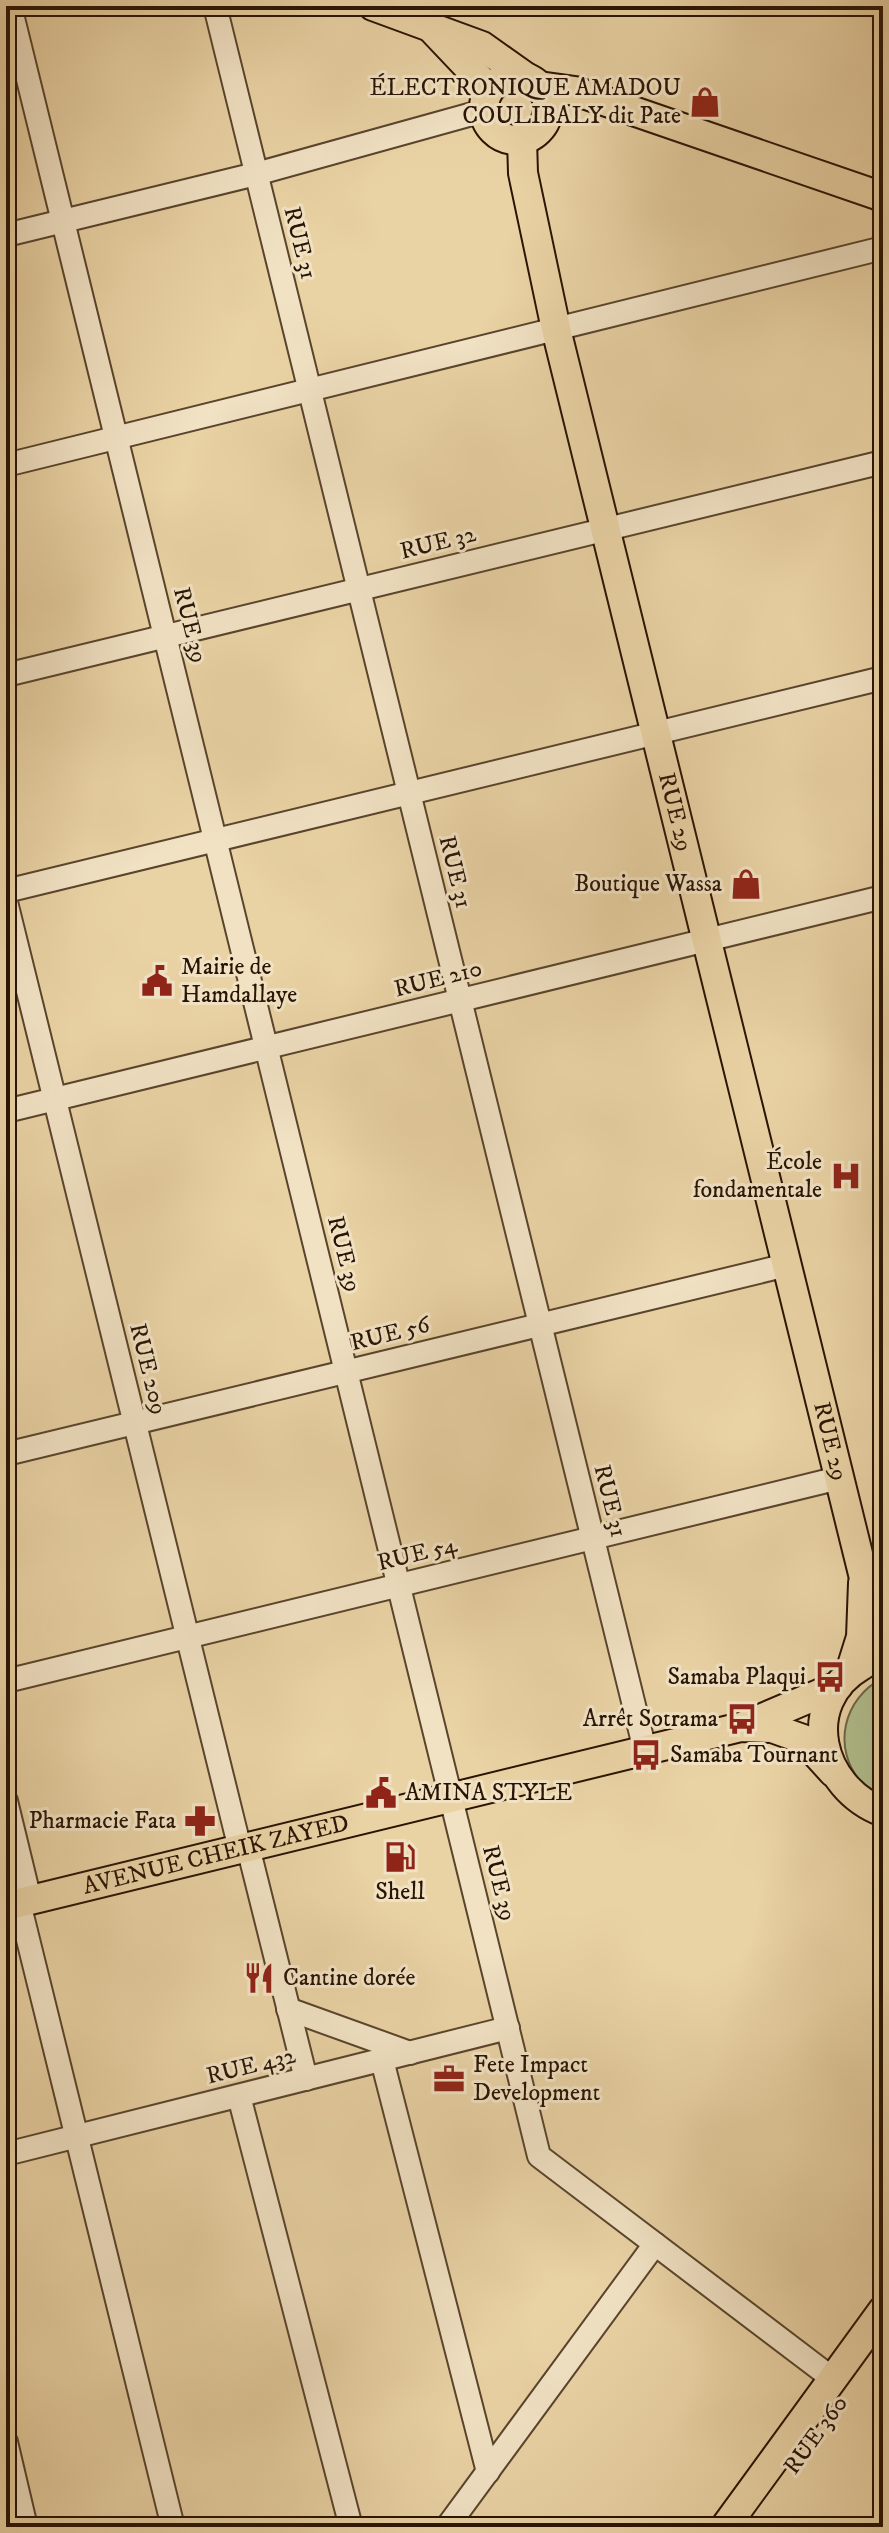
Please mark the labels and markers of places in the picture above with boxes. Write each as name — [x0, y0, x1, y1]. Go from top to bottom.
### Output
place label: ÉLECTRONIQUE AMADOU COULIBALY dit Pate — [370, 73, 681, 131]
shop icon: ÉLECTRONIQUE AMADOU COULIBALY dit Pate — [688, 85, 722, 119]
shop icon: Boutique Wassa — [729, 867, 763, 901]
place label: Boutique Wassa — [574, 869, 723, 899]
place label: Mairie de Hamdallaye — [181, 952, 297, 1010]
public building icon: Mairie de Hamdallaye — [140, 964, 174, 998]
place label: École fondamentale — [693, 1147, 822, 1205]
hospital icon: École fondamentale — [829, 1159, 863, 1193]
bus stop icon: Samaba Plaqui — [813, 1660, 847, 1694]
place label: Samaba Plaqui — [668, 1662, 806, 1692]
bus stop icon: Arrêt Sotrama — [725, 1702, 759, 1736]
place label: Arrêt Sotrama — [583, 1704, 719, 1734]
bus stop icon: Samaba Tournant — [629, 1738, 663, 1772]
place label: Samaba Tournant — [670, 1740, 839, 1770]
public building icon: AMINA STYLE — [364, 1776, 398, 1810]
place label: AMINA STYLE — [405, 1778, 572, 1808]
pharmacy icon: Pharmacie Fata — [183, 1804, 217, 1838]
place label: Pharmacie Fata — [28, 1806, 177, 1836]
fuel station icon: Shell — [383, 1840, 417, 1874]
place label: Shell — [375, 1877, 426, 1907]
restaurant icon: Cantine dorée — [242, 1961, 276, 1995]
place label: Cantine dorée — [283, 1963, 415, 1993]
place label: Fete Impact Development — [473, 2050, 600, 2108]
office icon: Fete Impact Development — [432, 2062, 466, 2096]

